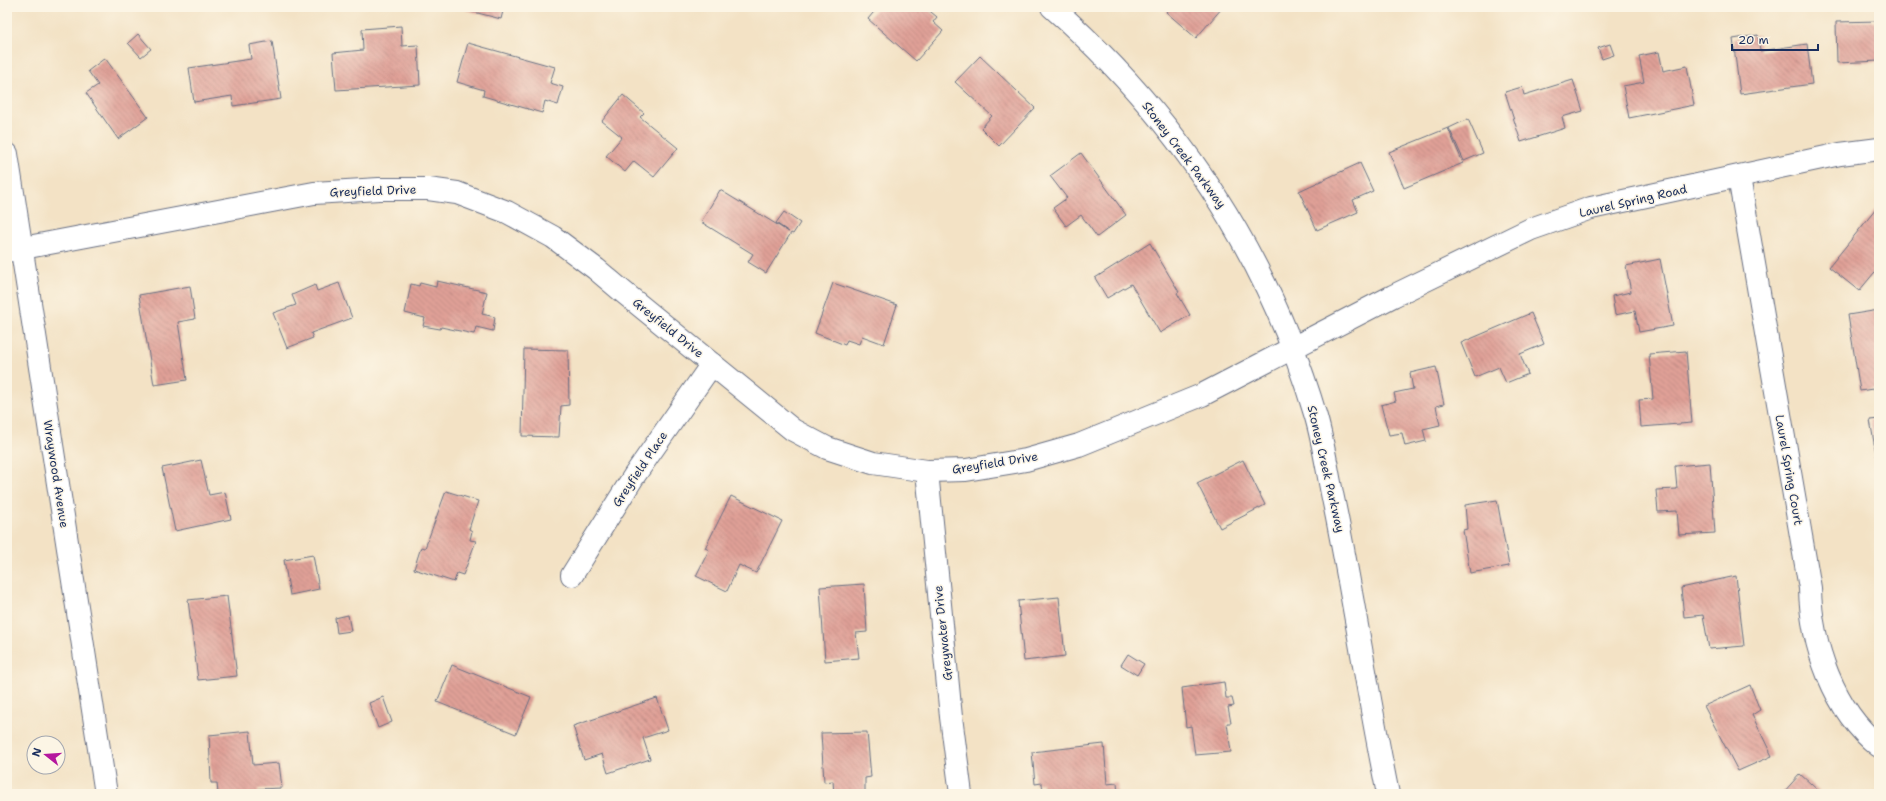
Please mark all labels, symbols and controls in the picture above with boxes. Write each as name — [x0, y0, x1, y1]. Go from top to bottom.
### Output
scale bar — [1732, 26, 1818, 52]
text: 20 m — [1738, 32, 1769, 48]
street label: Stoney Creek Parkway — [1139, 98, 1230, 212]
street label: Greyfield Drive — [329, 181, 417, 201]
street label: Laurel Spring Road — [1577, 181, 1689, 221]
street label: Greyfield Drive — [629, 295, 707, 362]
street label: Stoney Creek Parkway — [1304, 404, 1348, 534]
street label: Laurel Spring Court — [1771, 413, 1807, 527]
street label: Wraywood Avenue — [40, 419, 72, 529]
street label: Greyfield Place — [609, 428, 671, 510]
street label: Greyfield Drive — [951, 448, 1039, 478]
street label: Greywater Drive — [930, 584, 956, 681]
north arrow — [26, 735, 66, 775]
text: N — [28, 746, 45, 759]

